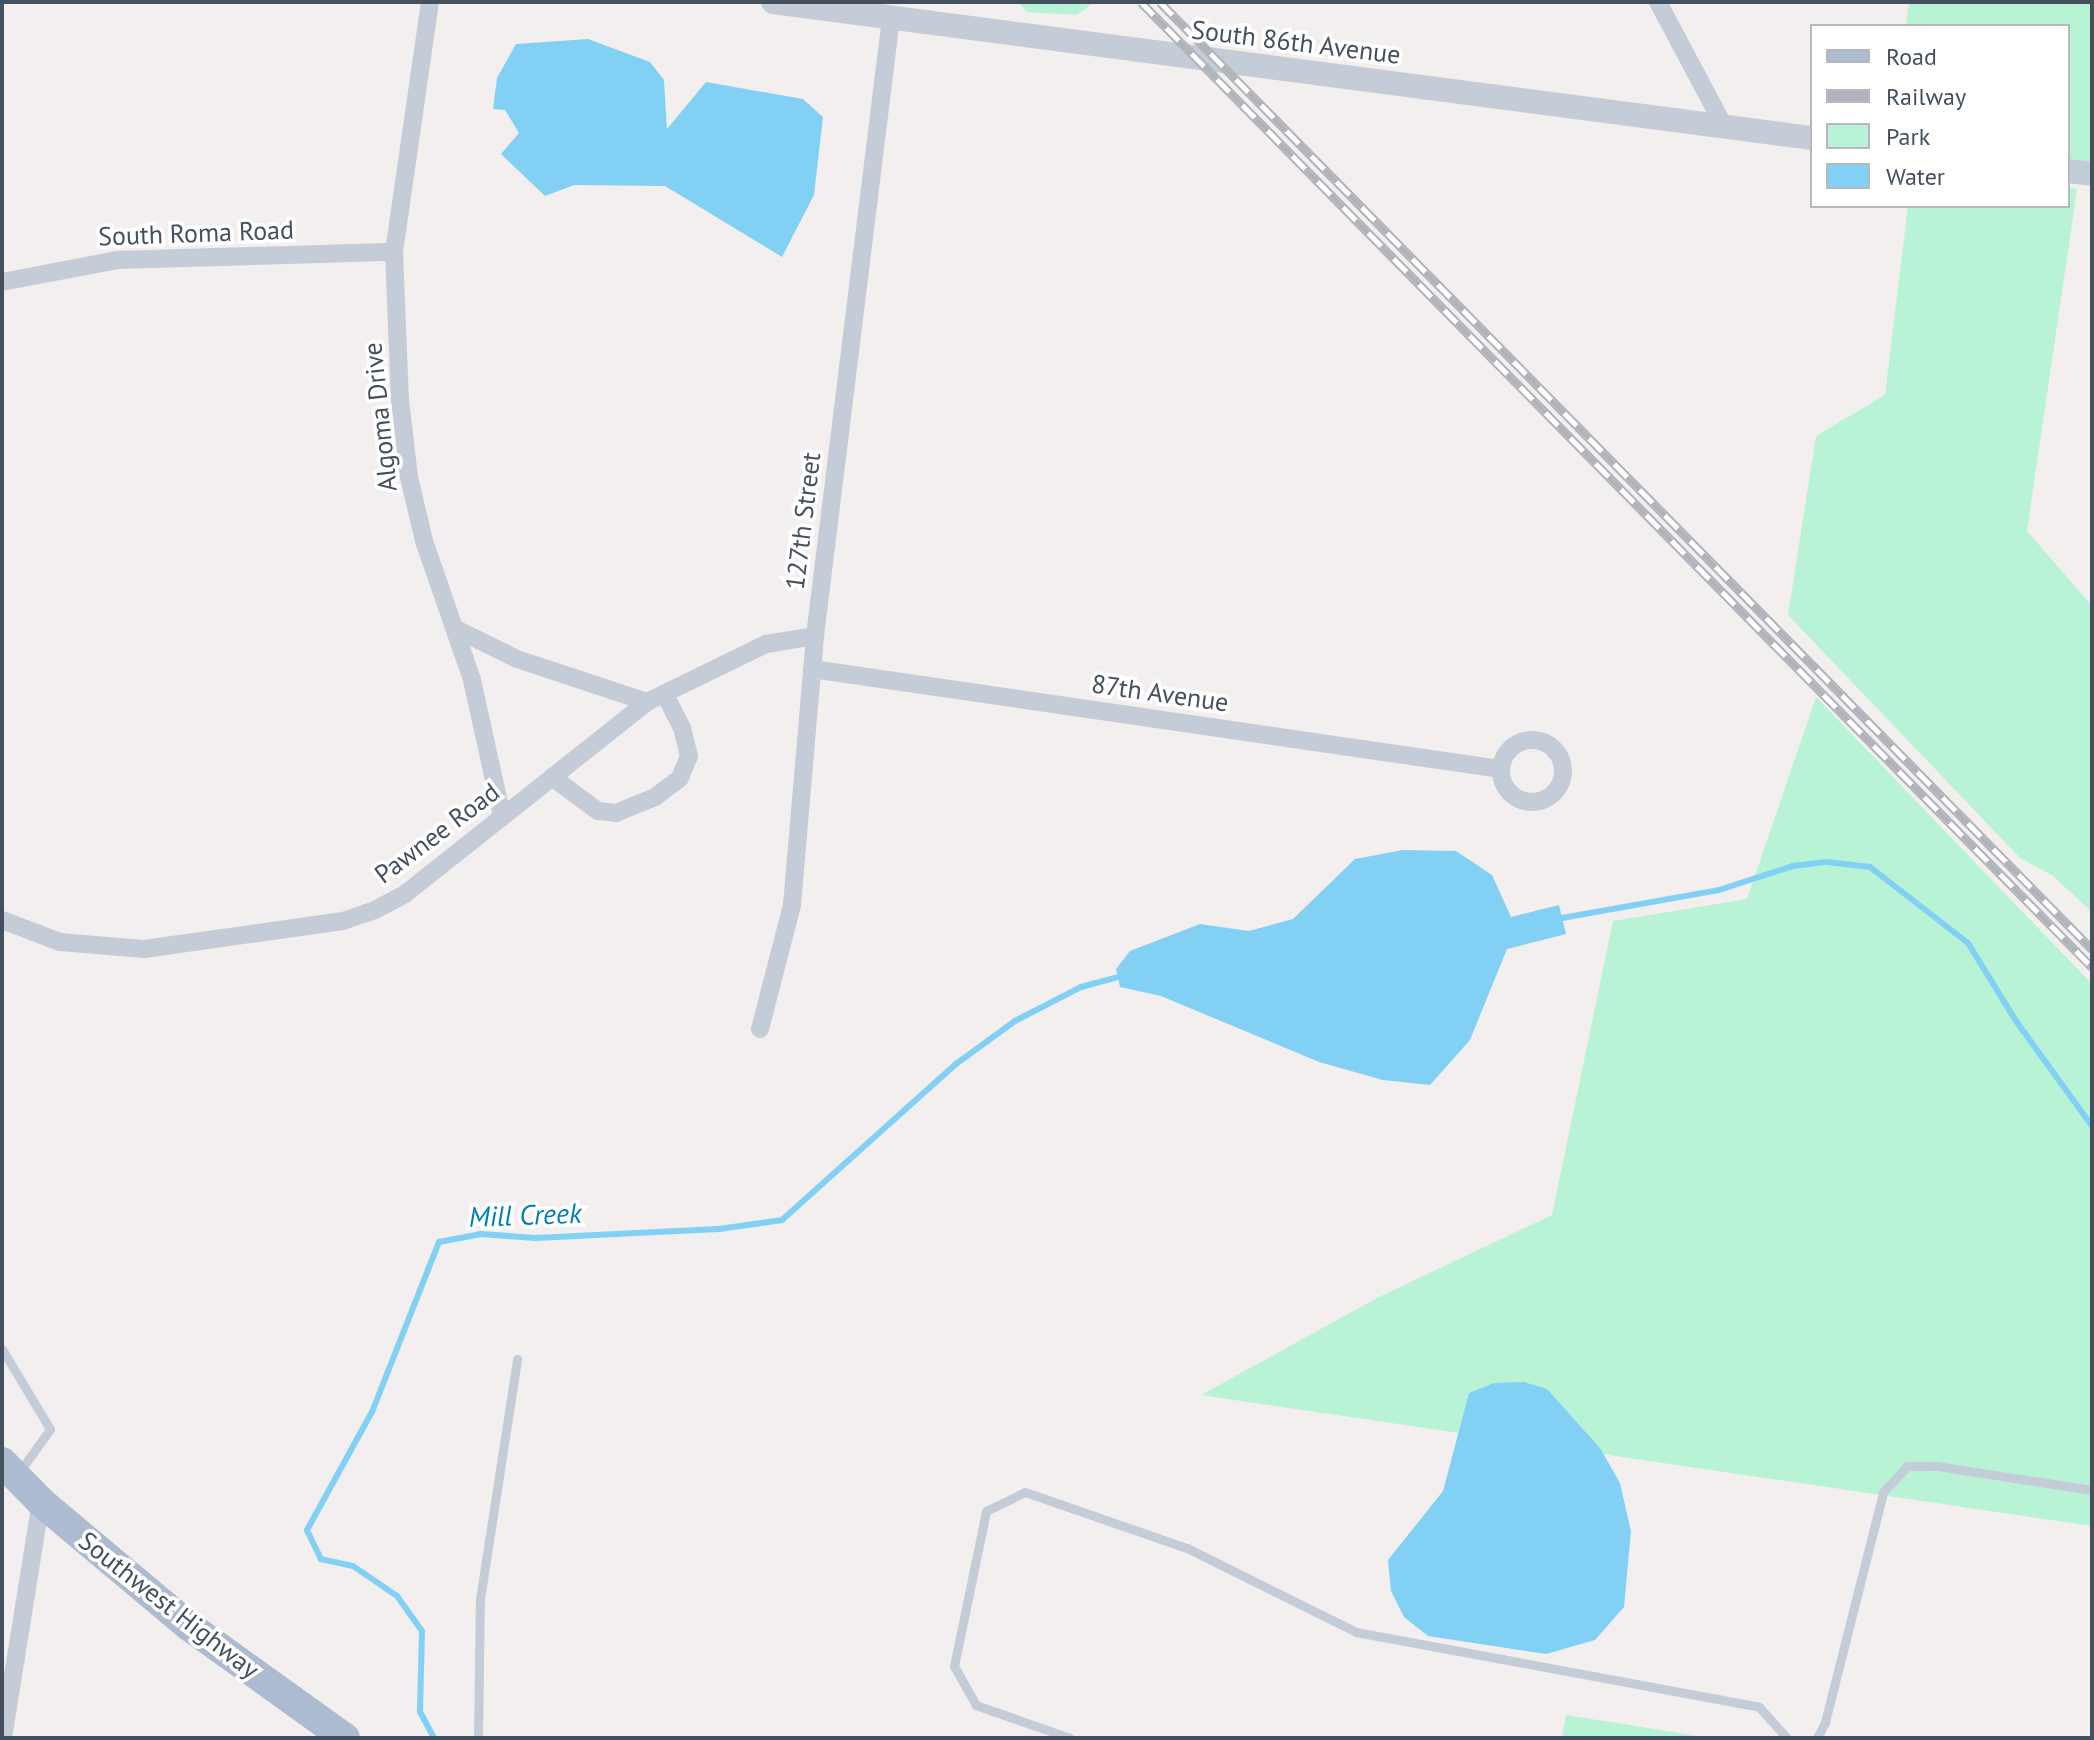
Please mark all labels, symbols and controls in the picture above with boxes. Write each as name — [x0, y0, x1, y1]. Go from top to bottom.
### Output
street label: South 86th Avenue — [1189, 14, 1403, 70]
legend — [1810, 24, 2070, 208]
text: Road — [1886, 41, 1937, 72]
text: Railway — [1886, 81, 1966, 112]
text: Park — [1886, 121, 1930, 152]
text: Water — [1886, 161, 1945, 192]
street label: South Roma Road — [98, 214, 294, 252]
street label: Algoma Drive — [357, 341, 403, 493]
street label: 127th Street — [779, 450, 827, 592]
street label: 87th Avenue — [1089, 668, 1231, 718]
street label: Pawnee Road — [369, 776, 505, 890]
water label: Mill Creek — [468, 1196, 582, 1234]
street label: Southwest Highway — [73, 1525, 265, 1685]

